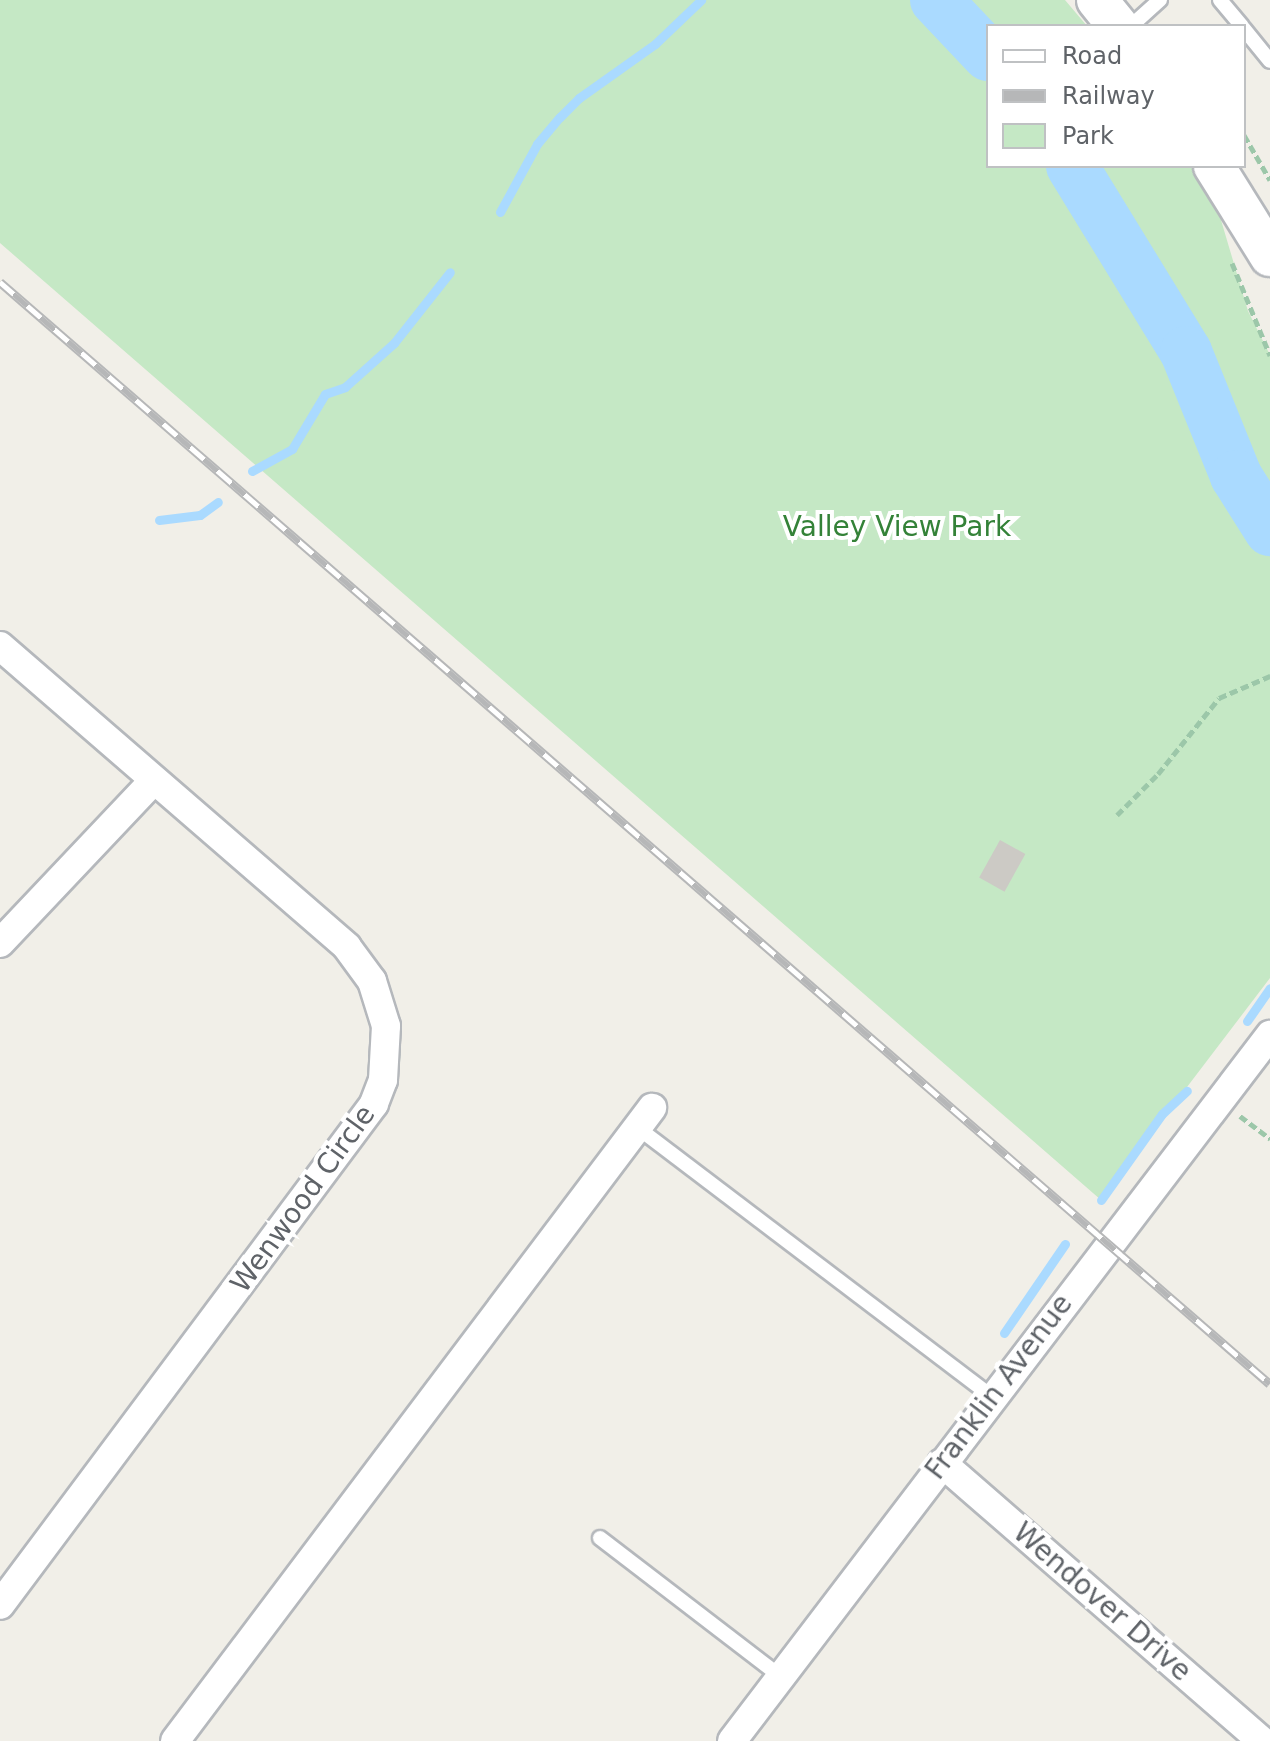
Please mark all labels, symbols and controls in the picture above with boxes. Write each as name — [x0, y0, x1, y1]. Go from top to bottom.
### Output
legend — [986, 24, 1246, 168]
text: Road — [1062, 42, 1122, 70]
text: Railway — [1062, 82, 1155, 110]
text: Park — [1062, 122, 1114, 150]
park label: Valley View Park — [783, 510, 1011, 544]
street label: Wenwood Circle — [224, 1099, 382, 1299]
street label: Franklin Avenue — [919, 1288, 1079, 1486]
street label: Wendover Drive — [1006, 1516, 1198, 1688]

